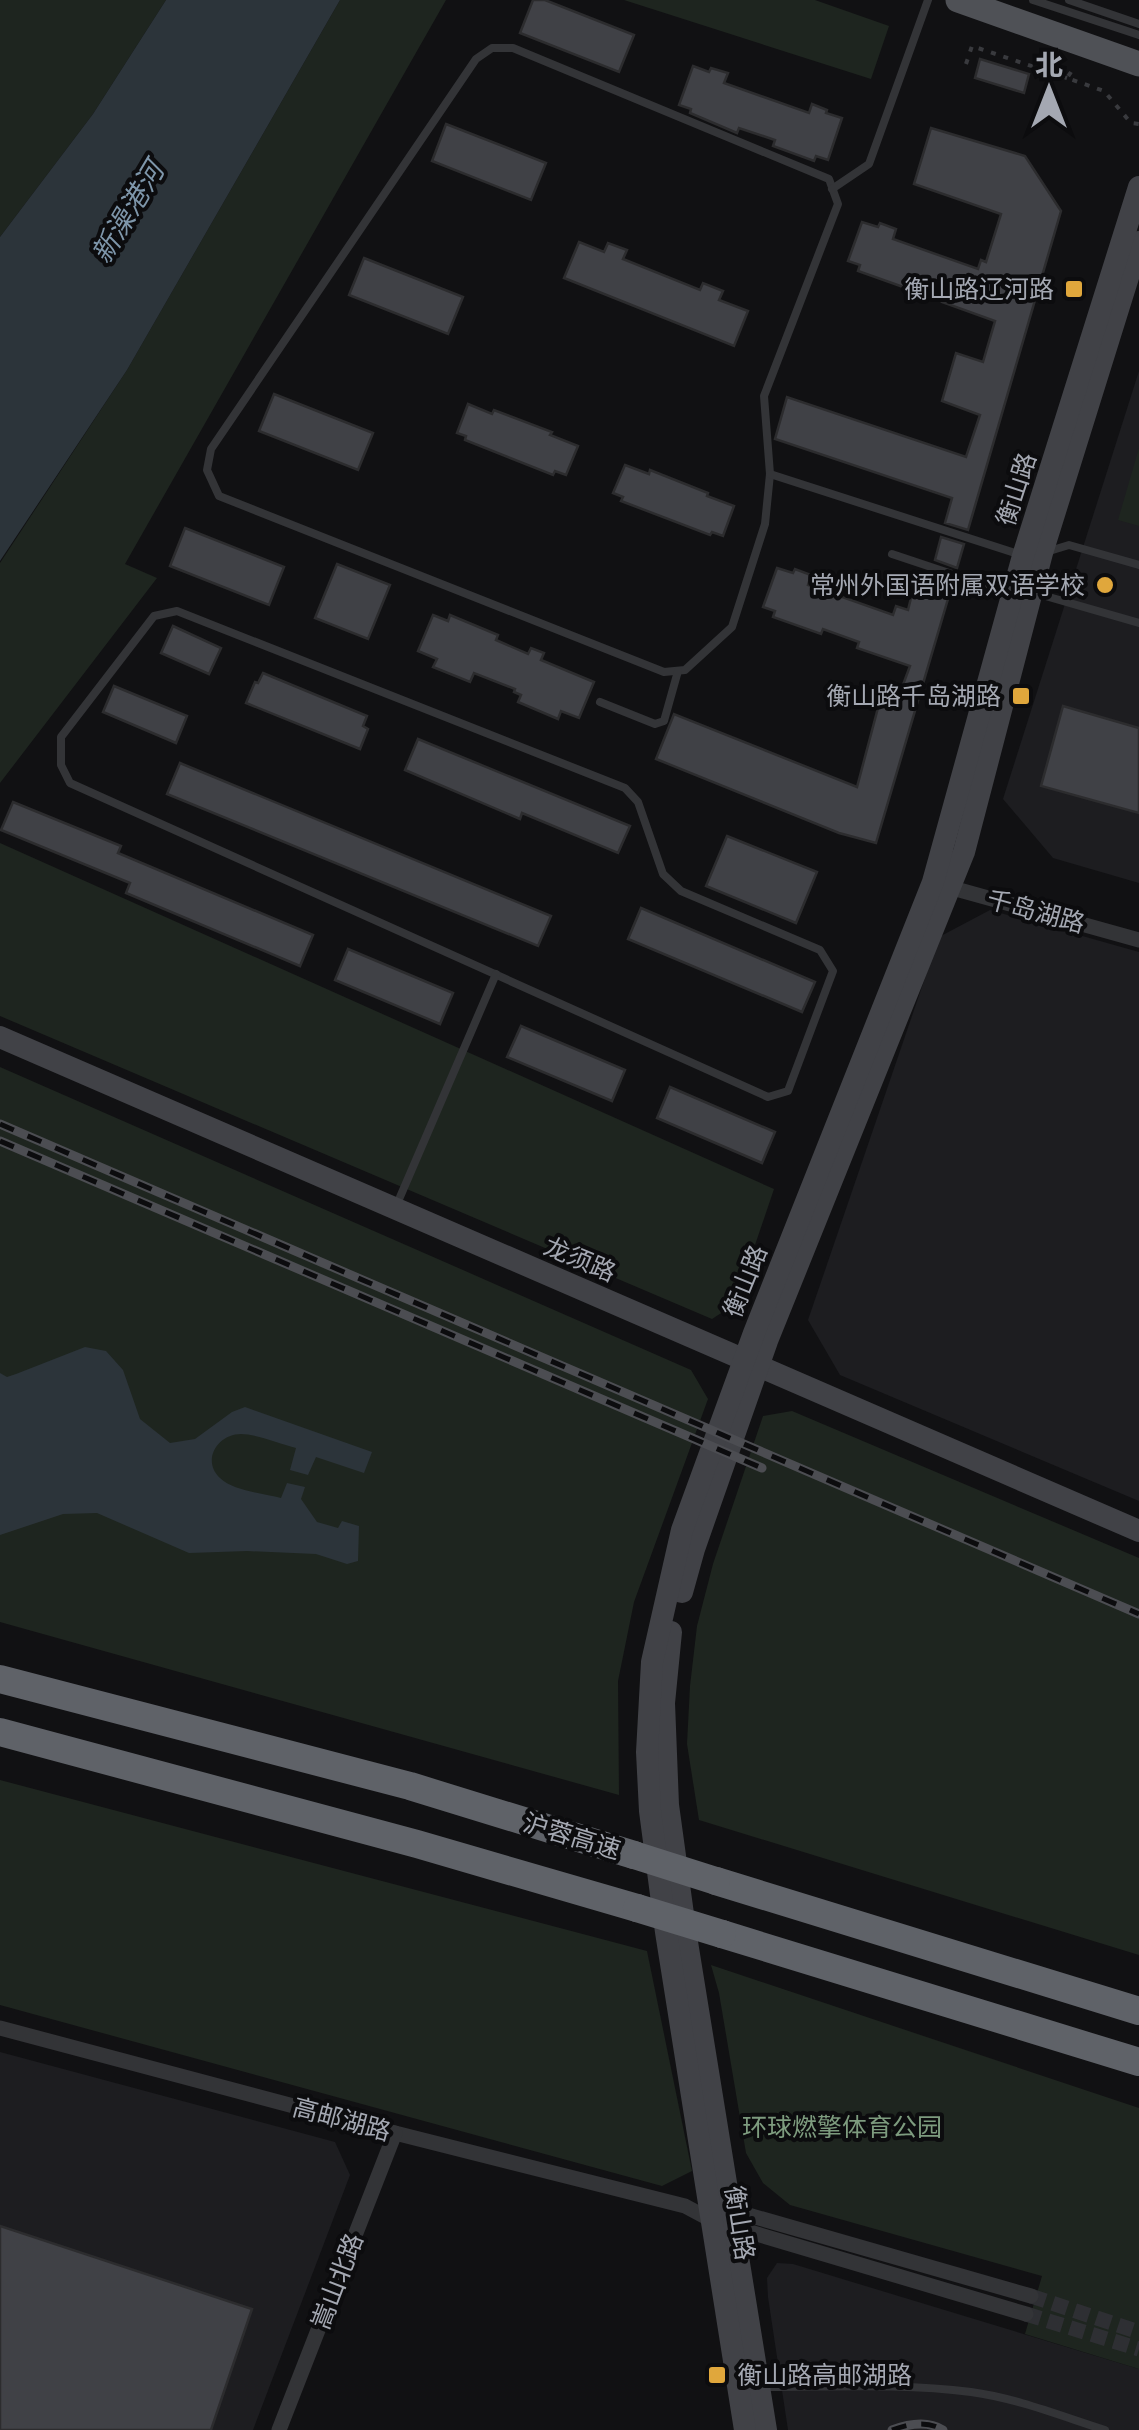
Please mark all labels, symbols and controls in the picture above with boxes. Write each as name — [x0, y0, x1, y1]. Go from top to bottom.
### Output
north arrow — [999, 40, 1099, 140]
text: 北 — [1035, 49, 1063, 80]
water label: 新澡港河 — [85, 152, 172, 268]
place label: 衡山路辽河路 — [904, 275, 1054, 303]
marker: 衡山路辽河路 — [1063, 278, 1085, 300]
street label: 衡山路 — [991, 449, 1041, 529]
place label: 常州外国语附属双语学校 — [810, 571, 1085, 599]
marker: 常州外国语附属双语学校 — [1094, 574, 1116, 596]
place label: 衡山路千岛湖路 — [826, 682, 1001, 710]
marker: 衡山路千岛湖路 — [1010, 685, 1032, 707]
street label: 千岛湖路 — [984, 885, 1088, 937]
street label: 龙须路 — [540, 1231, 620, 1287]
street label: 衡山路 — [718, 1241, 772, 1321]
street label: 沪蓉高速 — [520, 1808, 624, 1864]
street label: 高邮湖路 — [290, 2093, 394, 2145]
park label: 环球燃擎体育公园 — [742, 2113, 942, 2141]
street label: 衡山路 — [720, 2184, 760, 2262]
street label: 嵩山北路 — [306, 2229, 368, 2333]
place label: 衡山路高邮湖路 — [737, 2361, 912, 2389]
marker: 衡山路高邮湖路 — [706, 2364, 728, 2386]

